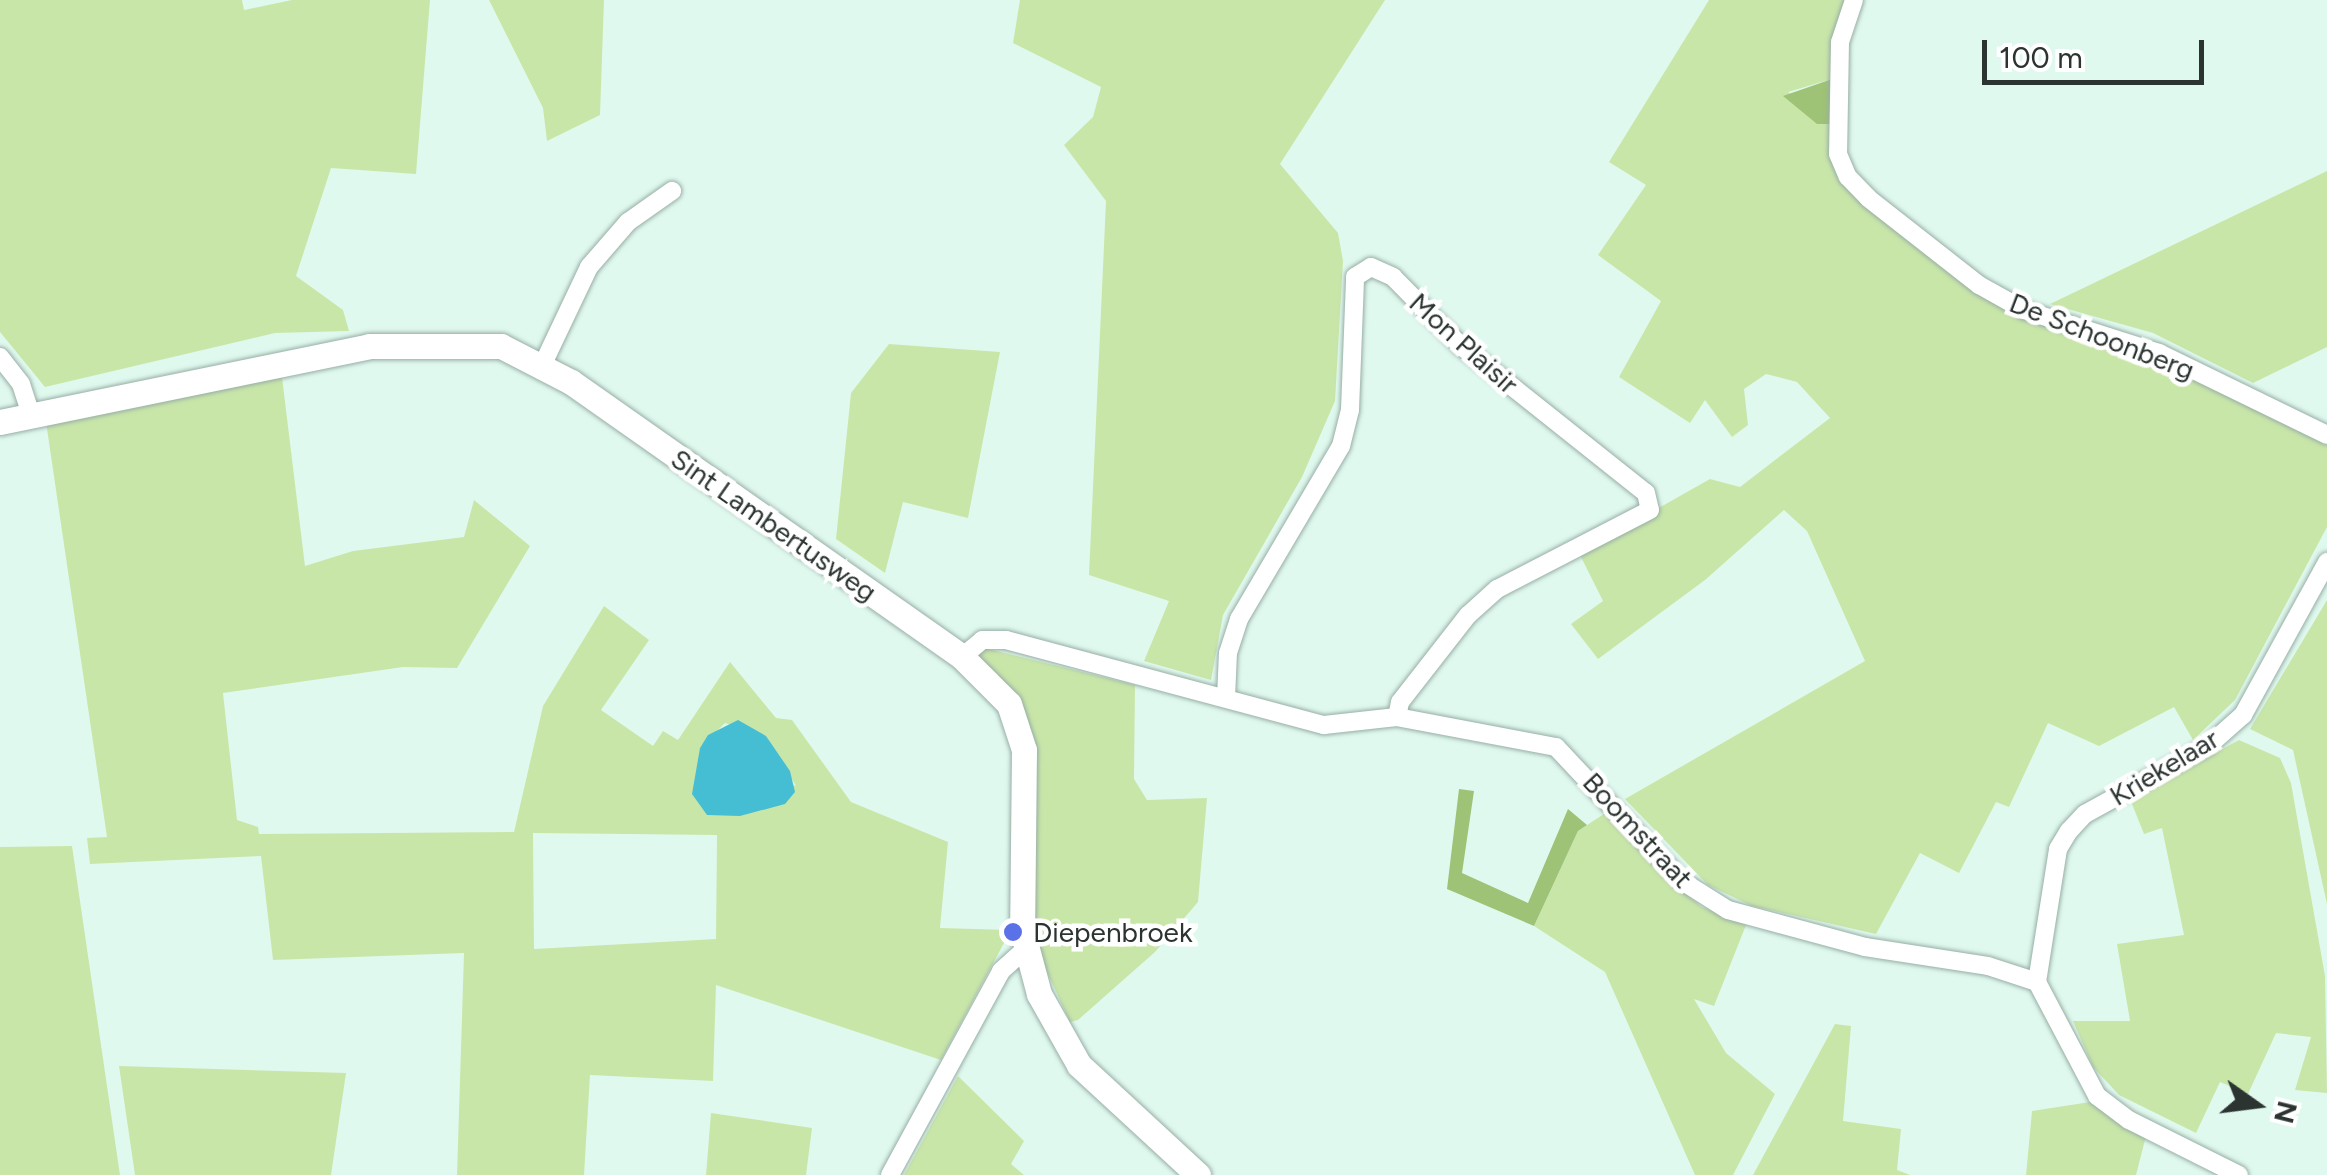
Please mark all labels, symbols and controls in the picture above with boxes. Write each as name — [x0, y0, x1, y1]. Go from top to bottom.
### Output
scale bar — [1987, 20, 2210, 82]
text: 100 m — [1999, 39, 2083, 76]
street label: Mon Plaisir — [1403, 285, 1525, 401]
street label: De Schoonberg — [2005, 285, 2199, 387]
street label: Sint Lambertusweg — [665, 441, 883, 609]
street label: Kriekelaar — [2103, 721, 2225, 813]
street label: Boomstraat — [1576, 765, 1700, 895]
place label: Diepenbroek — [1033, 915, 1192, 949]
marker: Diepenbroek — [1002, 921, 1024, 943]
north arrow — [2207, 1055, 2307, 1155]
text: N — [2267, 1098, 2305, 1127]

